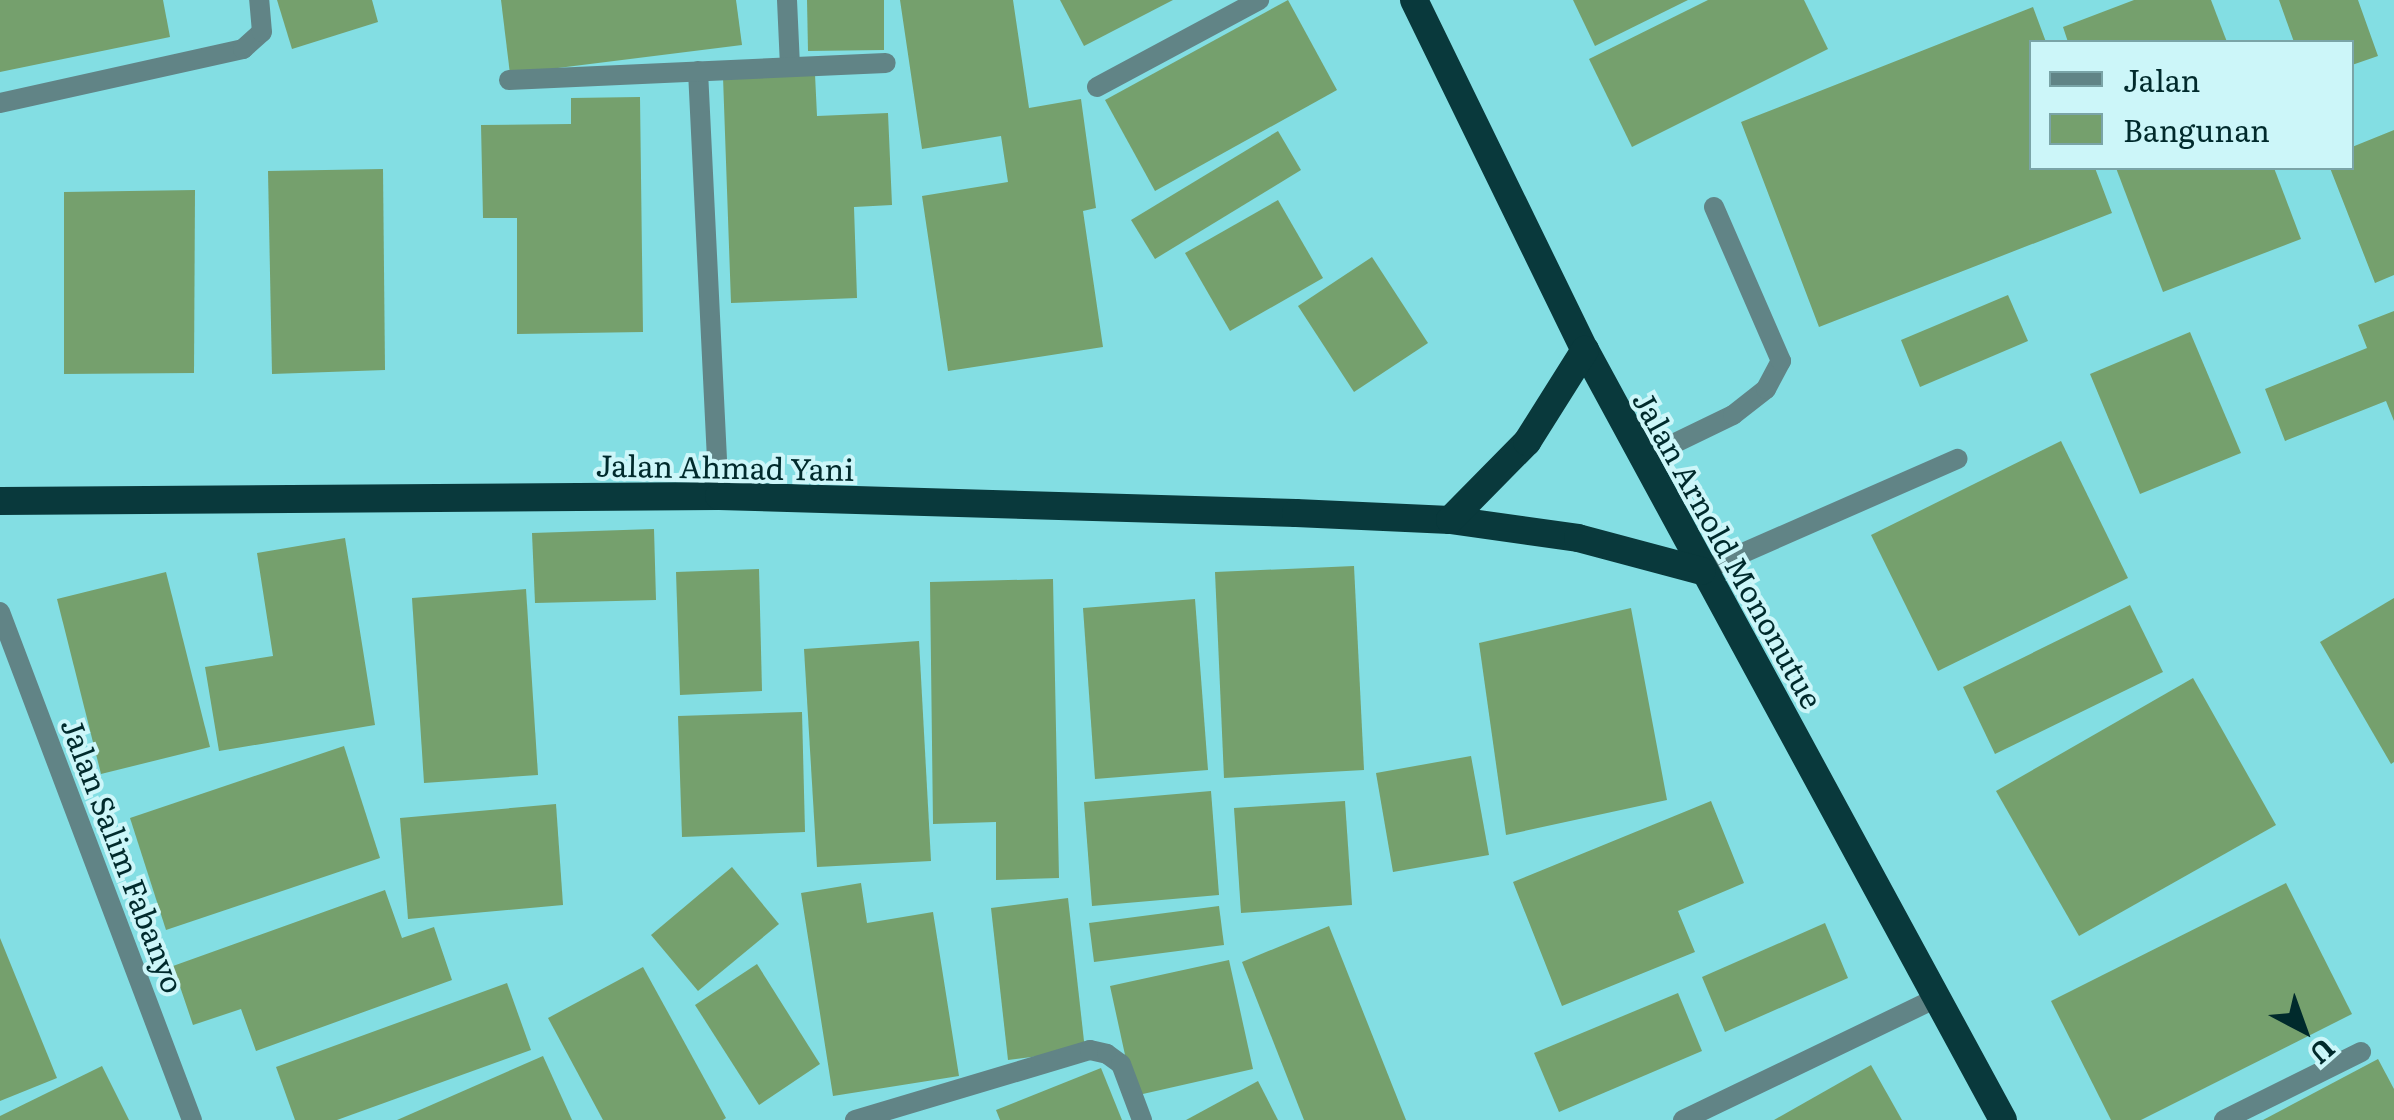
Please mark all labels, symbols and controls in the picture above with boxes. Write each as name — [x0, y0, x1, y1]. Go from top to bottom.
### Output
legend — [2029, 40, 2354, 170]
text: Jalan — [2123, 57, 2200, 101]
text: Bangunan — [2123, 107, 2270, 151]
street label: Jalan Arnold Mononutue — [1627, 384, 1831, 714]
street label: Jalan Ahmad Yani — [595, 446, 855, 486]
street label: Jalan Salim Fabanyo — [55, 713, 193, 997]
north arrow — [2254, 980, 2354, 1080]
text: U — [2302, 1030, 2346, 1076]

